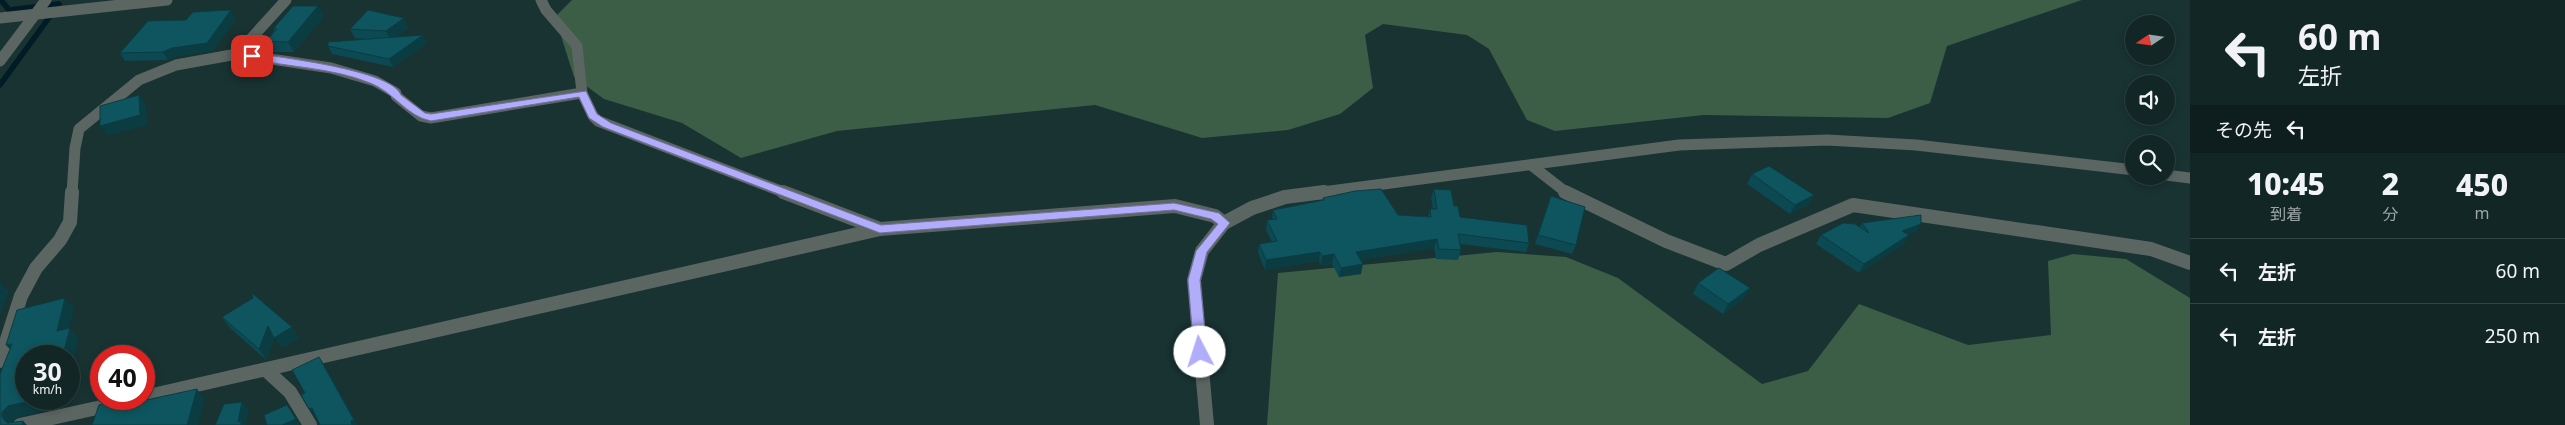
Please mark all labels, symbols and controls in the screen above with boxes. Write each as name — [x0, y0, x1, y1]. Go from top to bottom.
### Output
text: 60 m — [2298, 13, 2381, 60]
north arrow — [2125, 15, 2175, 65]
map controls — [2125, 15, 2175, 185]
icon: left — [2215, 20, 2280, 85]
pin — [231, 35, 273, 77]
icon: arrive — [238, 42, 266, 70]
text: 左折 — [2298, 60, 2342, 90]
button: sound — [2125, 75, 2175, 125]
icon: left — [2282, 115, 2310, 143]
text: その先 — [2215, 117, 2272, 143]
button: search — [2125, 135, 2175, 185]
text: 10:45 — [2247, 163, 2325, 204]
text: 2 — [2382, 163, 2399, 204]
text: 450 — [2456, 164, 2508, 205]
text: m — [2475, 202, 2490, 224]
text: 到着 — [2270, 203, 2302, 225]
text: 分 — [2382, 203, 2398, 225]
icon: left — [2215, 257, 2243, 285]
text: 60 m — [2496, 258, 2540, 284]
text: 左折 — [2258, 259, 2296, 285]
icon: left — [2215, 322, 2243, 350]
text: 250 m — [2485, 323, 2540, 349]
text: 左折 — [2258, 324, 2296, 350]
position arrow — [1173, 325, 1225, 377]
speed limit sign: 40 — [90, 345, 155, 410]
text: 30 — [33, 354, 62, 388]
text: km/h — [33, 381, 62, 398]

